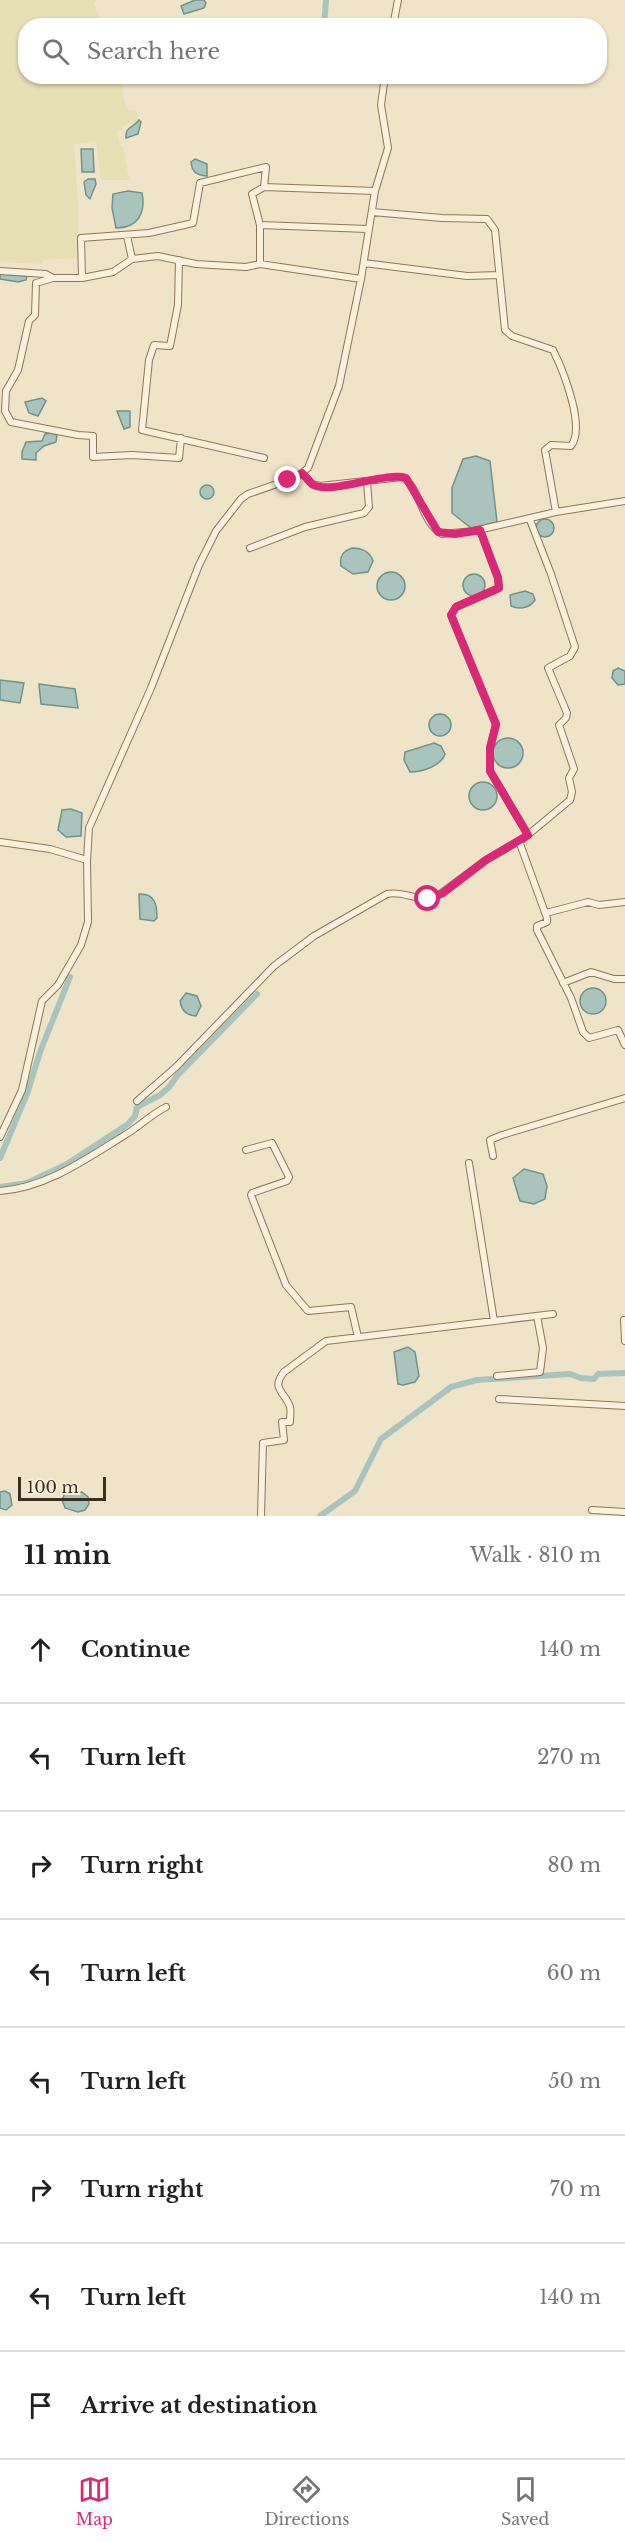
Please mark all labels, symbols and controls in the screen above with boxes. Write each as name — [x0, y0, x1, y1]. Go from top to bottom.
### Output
search box — [18, 18, 607, 84]
icon: search — [39, 35, 72, 68]
text: Search here — [87, 38, 220, 65]
route end — [274, 466, 300, 492]
route start — [414, 885, 440, 911]
scale bar — [18, 1474, 106, 1502]
text: 100 m — [27, 1477, 79, 1497]
text: 11 min — [24, 1539, 111, 1571]
text: Walk · 810 m — [470, 1543, 601, 1567]
icon: ahead — [24, 1633, 57, 1666]
text: Continue — [81, 1636, 190, 1663]
text: 140 m — [539, 1637, 601, 1661]
icon: left — [24, 1741, 57, 1774]
text: Turn left — [81, 1744, 186, 1771]
text: 270 m — [537, 1745, 601, 1769]
icon: right — [24, 1849, 57, 1882]
text: Turn right — [81, 1852, 203, 1879]
text: 80 m — [547, 1853, 601, 1877]
icon: left — [24, 1957, 57, 1990]
text: Turn left — [81, 1960, 186, 1987]
text: 60 m — [547, 1961, 601, 1985]
icon: left — [24, 2065, 57, 2098]
text: Turn left — [81, 2068, 186, 2095]
text: 50 m — [548, 2069, 601, 2093]
icon: right — [24, 2173, 57, 2206]
text: Turn right — [81, 2176, 203, 2203]
text: 70 m — [549, 2177, 601, 2201]
icon: left — [24, 2281, 57, 2314]
text: Turn left — [81, 2284, 186, 2311]
text: 140 m — [539, 2285, 601, 2309]
icon: arrive — [24, 2389, 57, 2422]
text: Arrive at destination — [81, 2392, 318, 2419]
tab: Map — [76, 2473, 113, 2529]
tab: Directions — [264, 2473, 349, 2529]
tab: Saved — [501, 2473, 549, 2529]

